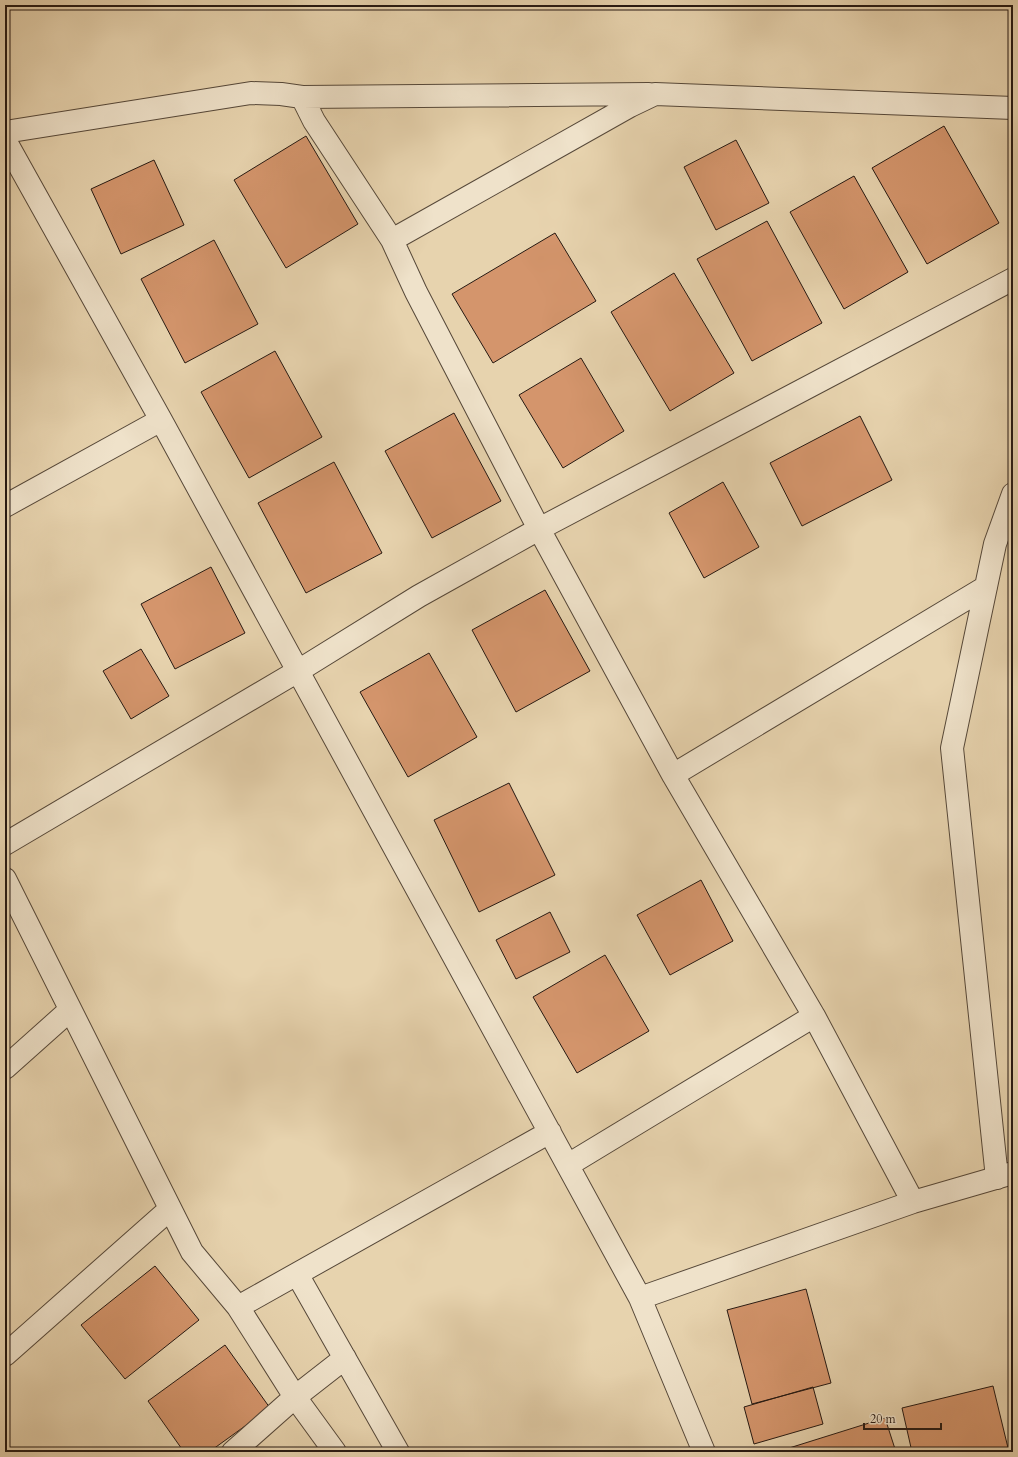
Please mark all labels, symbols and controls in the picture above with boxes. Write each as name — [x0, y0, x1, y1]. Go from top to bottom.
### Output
scale bar — [864, 1405, 941, 1431]
text: 20 m — [870, 1411, 897, 1427]

